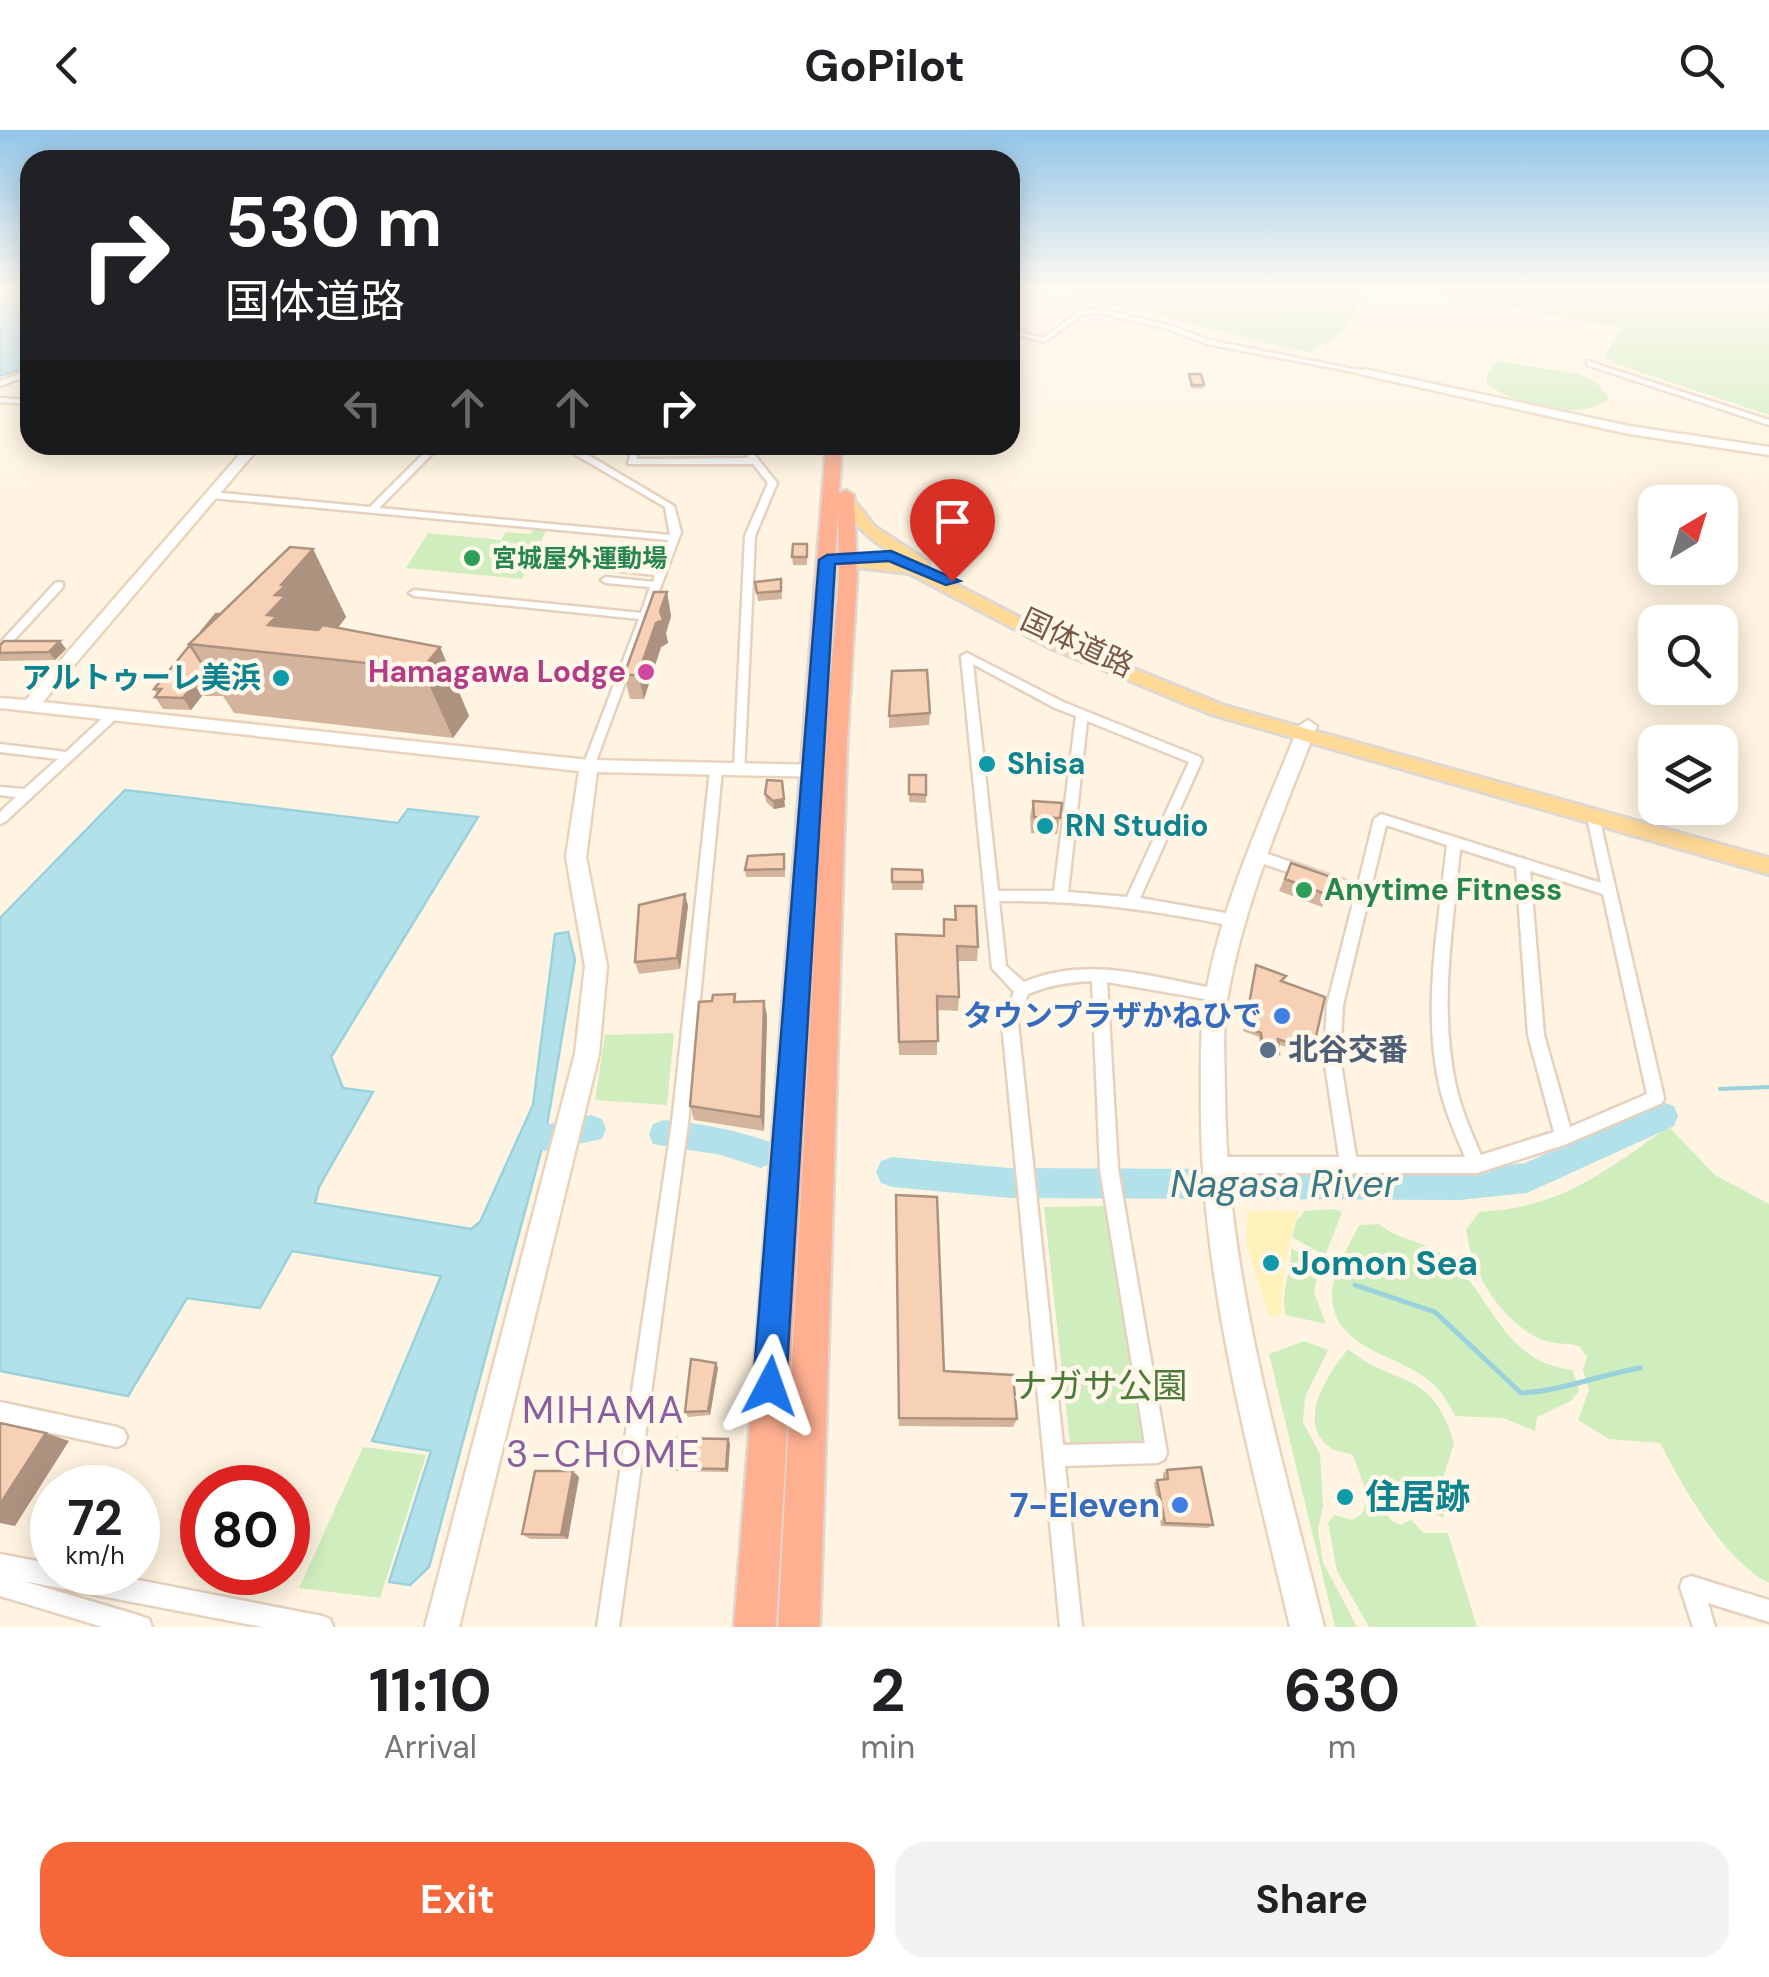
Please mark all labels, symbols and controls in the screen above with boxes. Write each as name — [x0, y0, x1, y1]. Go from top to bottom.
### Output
text: GoPilot — [804, 36, 965, 95]
icon: back — [40, 38, 95, 93]
icon: search — [1674, 38, 1729, 93]
text: 530 m — [225, 177, 442, 268]
icon: right — [60, 190, 190, 320]
text: 国体道路 — [225, 272, 405, 331]
icon: left — [335, 380, 390, 435]
icon: ahead — [440, 380, 495, 435]
icon: ahead — [545, 380, 600, 435]
icon: right — [650, 380, 705, 435]
pin — [910, 479, 995, 582]
north arrow — [1638, 485, 1738, 585]
map controls — [1638, 485, 1738, 825]
icon: arrive — [925, 494, 980, 549]
place label: 宮城屋外運動場 — [492, 542, 667, 575]
marker: 宮城屋外運動場 — [461, 547, 483, 569]
street label: 国体道路 — [1015, 600, 1140, 686]
button: search — [1638, 605, 1738, 705]
place label: Hamagawa Lodge — [368, 652, 626, 691]
place label: アルトゥーレ美浜 — [21, 658, 261, 697]
marker: Hamagawa Lodge — [635, 661, 657, 683]
marker: アルトゥーレ美浜 — [270, 667, 292, 689]
button: layers — [1638, 725, 1738, 825]
place label: Shisa — [1007, 744, 1085, 783]
marker: Shisa — [976, 753, 998, 775]
place label: RN Studio — [1065, 806, 1209, 845]
marker: RN Studio — [1034, 815, 1056, 837]
place label: Anytime Fitness — [1324, 870, 1562, 909]
marker: Anytime Fitness — [1293, 879, 1315, 901]
place label: タウンプラザかねひで — [963, 996, 1262, 1035]
marker: タウンプラザかねひで — [1271, 1005, 1293, 1027]
place label: 北谷交番 — [1288, 1030, 1408, 1069]
marker: 北谷交番 — [1257, 1039, 1279, 1061]
water label: Nagasa River — [1170, 1159, 1399, 1209]
place label: Jomon Sea — [1291, 1240, 1478, 1286]
marker: Jomon Sea — [1260, 1252, 1282, 1274]
position arrow — [718, 1334, 822, 1438]
park label: ナガサ公園 — [1012, 1363, 1188, 1409]
district label: MIHAMA 3-CHOME — [506, 1385, 702, 1479]
speed limit sign: 80 — [180, 1465, 310, 1595]
place label: 住居跡 — [1365, 1474, 1470, 1520]
place label: 7-Eleven — [1010, 1482, 1160, 1528]
text: 72 — [67, 1485, 123, 1551]
marker: 住居跡 — [1334, 1486, 1356, 1508]
marker: 7-Eleven — [1169, 1494, 1191, 1516]
text: km/h — [65, 1539, 125, 1572]
text: 11:10 — [369, 1651, 492, 1730]
text: 2 — [870, 1651, 905, 1730]
text: 630 — [1284, 1651, 1400, 1730]
text: Arrival — [384, 1726, 477, 1768]
text: min — [860, 1726, 915, 1768]
text: m — [1328, 1726, 1356, 1768]
button: Exit — [40, 1842, 875, 1957]
button: Share — [895, 1842, 1729, 1957]

